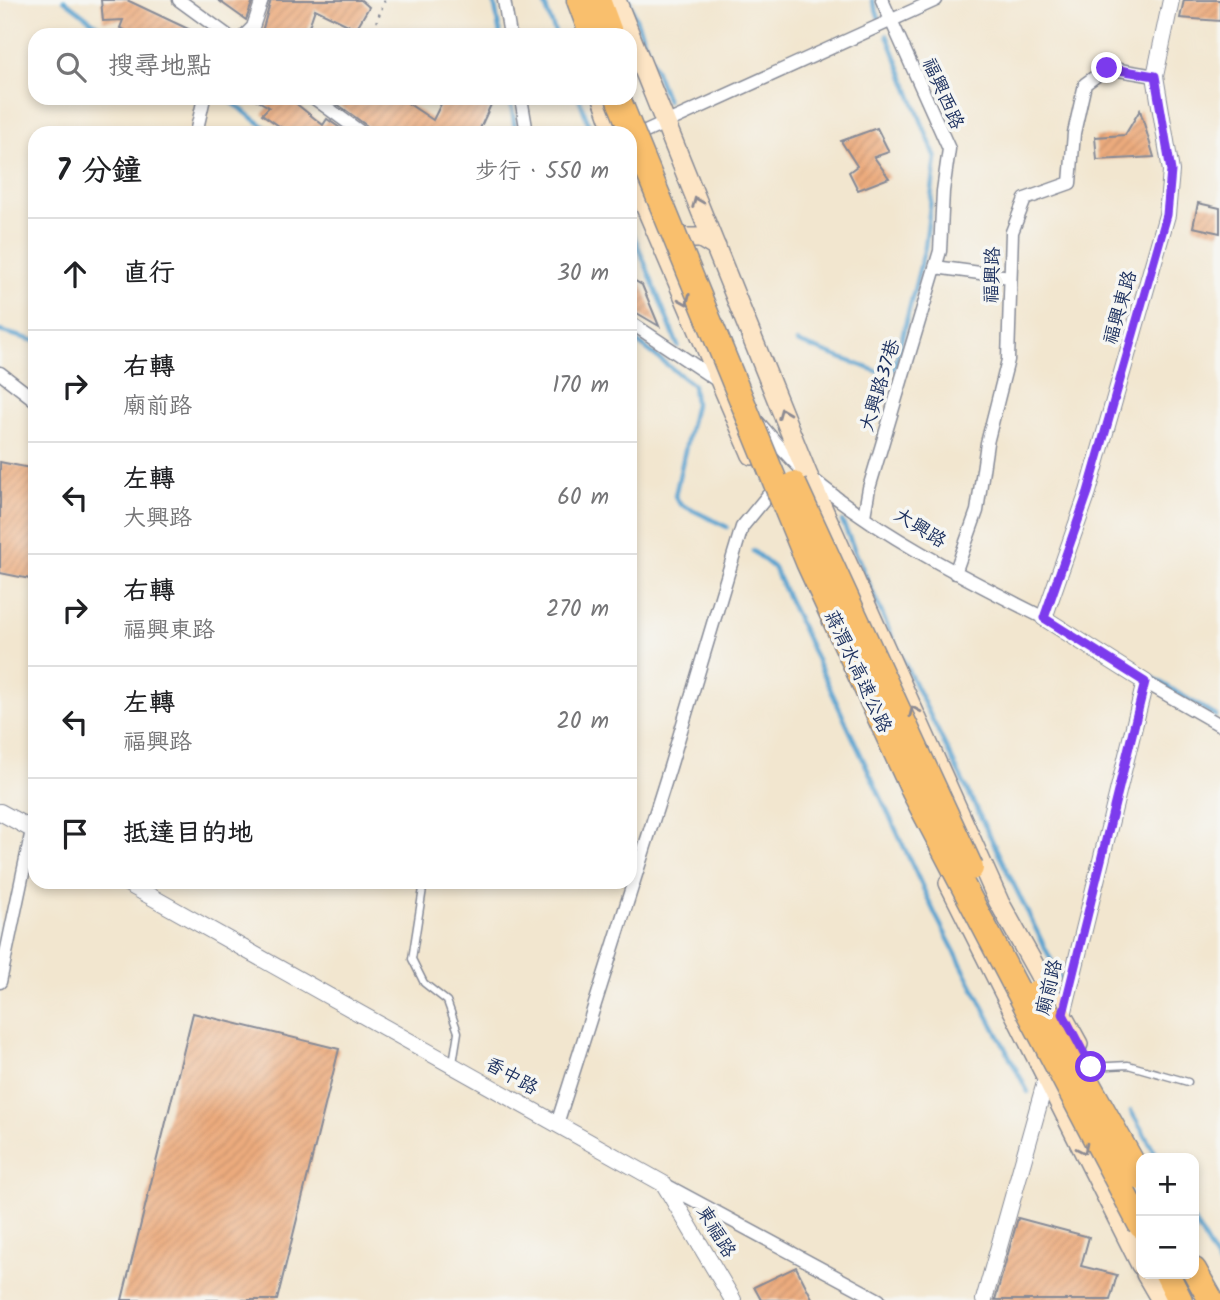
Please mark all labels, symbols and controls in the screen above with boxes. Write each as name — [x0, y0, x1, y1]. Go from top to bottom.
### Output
search box — [28, 28, 637, 105]
text: 搜尋地點 — [108, 46, 212, 88]
icon: search — [52, 48, 90, 86]
route end — [1091, 52, 1122, 83]
street label: 福興西路 — [913, 53, 971, 135]
text: 7 分鐘 — [56, 148, 142, 196]
text: 步行 · 550 m — [475, 154, 609, 190]
one-way arrow — [692, 197, 706, 209]
street label: 福興路 — [977, 246, 1009, 304]
text: 直行 — [123, 253, 175, 295]
icon: ahead — [56, 255, 94, 293]
text: 30 m — [557, 256, 609, 292]
street label: 福興東路 — [1096, 267, 1146, 348]
one-way arrow — [677, 293, 691, 306]
street label: 大興路37巷 — [853, 335, 909, 436]
text: 右轉 — [123, 347, 175, 389]
icon: right — [56, 367, 94, 405]
text: 170 m — [552, 368, 609, 404]
text: 廟前路 — [123, 389, 192, 425]
one-way arrow — [777, 407, 791, 420]
text: 左轉 — [123, 459, 175, 501]
icon: left — [56, 479, 94, 517]
text: 60 m — [557, 480, 609, 516]
text: 大興路 — [123, 501, 192, 537]
street label: 大興路 — [888, 501, 952, 557]
text: 右轉 — [123, 571, 175, 613]
icon: right — [56, 591, 94, 629]
text: 270 m — [546, 592, 609, 628]
street label: 蔣渭水高速公路 — [815, 605, 899, 738]
text: 福興東路 — [123, 613, 215, 649]
text: 左轉 — [123, 683, 175, 725]
icon: left — [56, 703, 94, 741]
text: 20 m — [557, 704, 609, 740]
one-way arrow — [908, 706, 922, 718]
text: 福興路 — [123, 725, 192, 761]
text: 抵達目的地 — [123, 813, 253, 855]
icon: arrive — [56, 815, 94, 853]
street label: 廟前路 — [1028, 956, 1071, 1019]
street label: 香中路 — [479, 1050, 543, 1104]
route start — [1075, 1051, 1106, 1082]
one-way arrow — [1075, 1142, 1089, 1154]
map controls — [1136, 1153, 1199, 1279]
button: + — [1136, 1153, 1199, 1216]
street label: 東福路 — [688, 1200, 743, 1264]
button: − — [1136, 1216, 1199, 1279]

